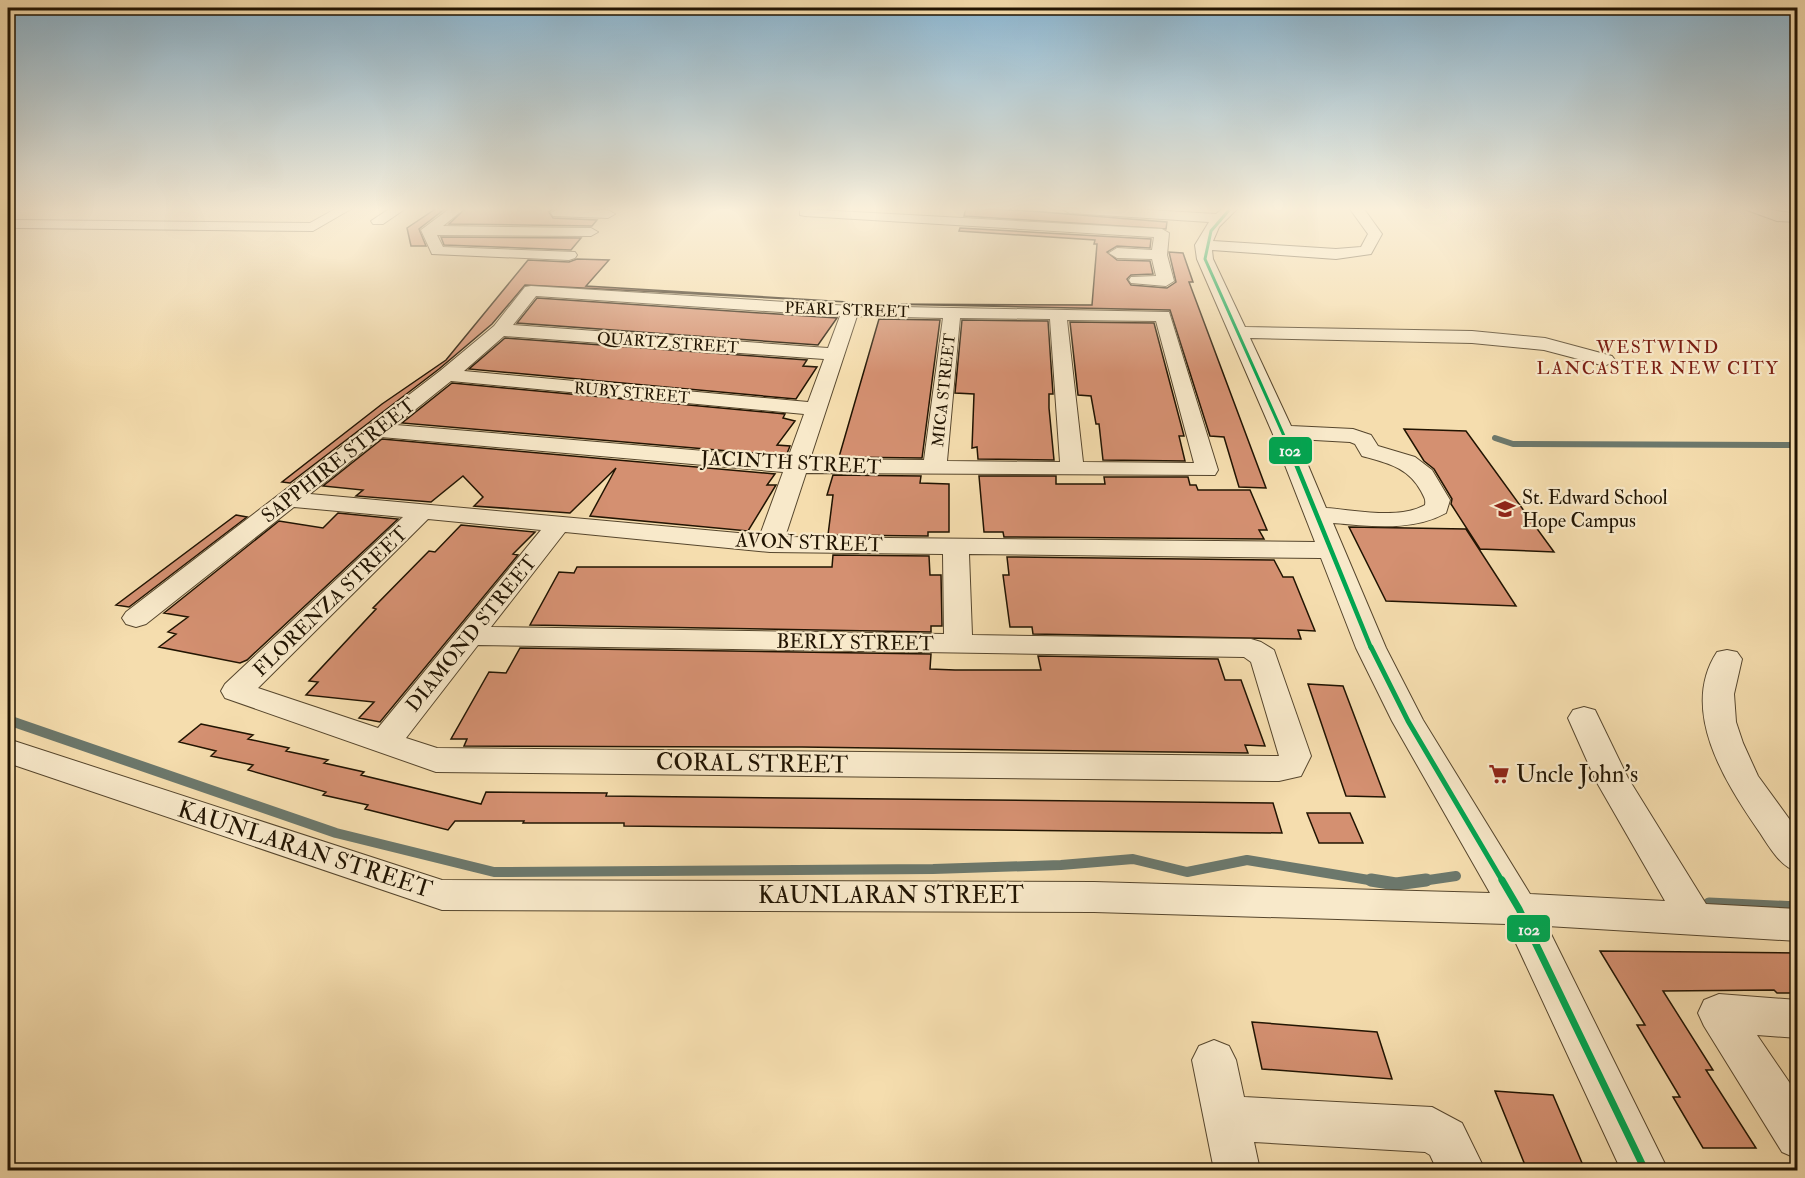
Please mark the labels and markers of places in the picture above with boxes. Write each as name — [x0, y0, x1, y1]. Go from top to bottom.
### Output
place label: St. Edward School Hope Campus — [1522, 485, 1668, 534]
school or university icon: St. Edward School Hope Campus — [1493, 497, 1517, 521]
place label: Uncle John's — [1516, 759, 1638, 790]
supermarket icon: Uncle John's — [1487, 762, 1511, 786]

